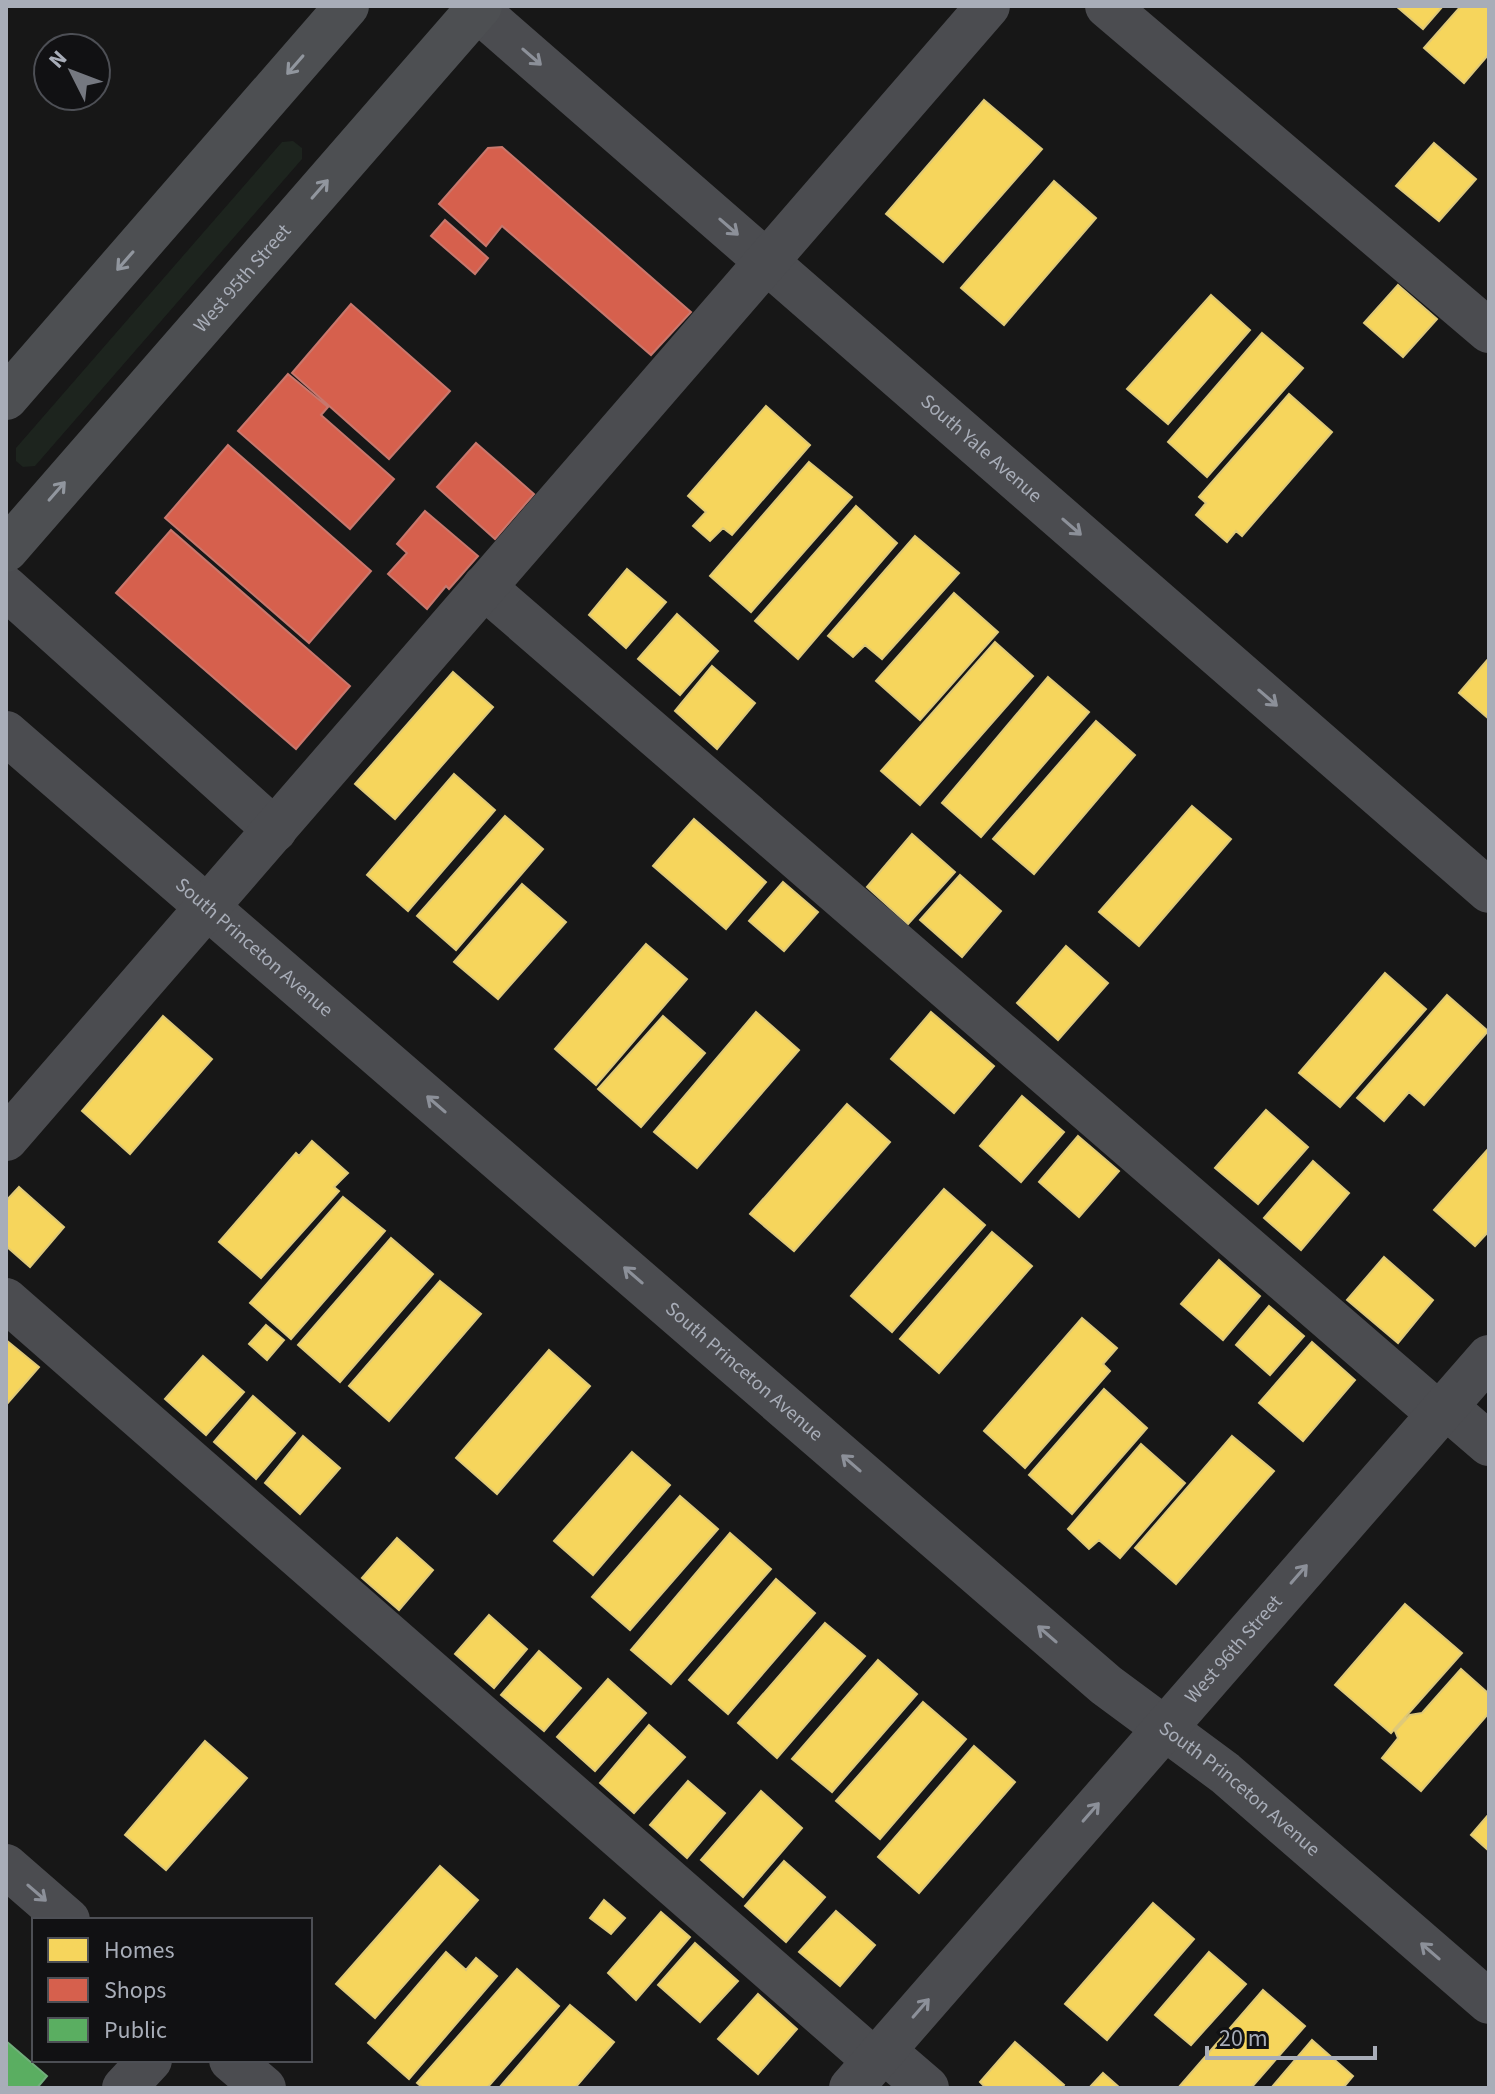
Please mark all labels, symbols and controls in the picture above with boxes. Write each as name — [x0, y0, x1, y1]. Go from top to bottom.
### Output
north arrow — [32, 32, 112, 112]
text: N — [41, 43, 75, 75]
one-way arrow — [521, 48, 541, 66]
one-way arrow — [287, 54, 305, 74]
one-way arrow — [311, 180, 329, 200]
street label: West 95th Street — [187, 218, 298, 339]
one-way arrow — [718, 218, 738, 236]
one-way arrow — [116, 251, 134, 271]
street label: South Yale Avenue — [914, 388, 1048, 510]
one-way arrow — [48, 481, 66, 502]
one-way arrow — [1062, 518, 1082, 536]
one-way arrow — [1257, 689, 1278, 707]
street label: South Princeton Avenue — [169, 871, 339, 1024]
one-way arrow — [427, 1096, 447, 1114]
one-way arrow — [623, 1266, 643, 1284]
street label: South Princeton Avenue — [659, 1295, 829, 1448]
one-way arrow — [841, 1455, 861, 1473]
one-way arrow — [1290, 1565, 1308, 1585]
street label: West 96th Street — [1178, 1589, 1289, 1710]
one-way arrow — [1037, 1625, 1058, 1643]
street label: South Princeton Avenue — [1153, 1715, 1326, 1863]
one-way arrow — [1082, 1803, 1100, 1823]
one-way arrow — [27, 1884, 47, 1902]
legend — [32, 1918, 312, 2062]
text: Homes — [104, 1933, 175, 1968]
one-way arrow — [1421, 1942, 1441, 1960]
text: Shops — [104, 1973, 166, 2008]
one-way arrow — [911, 1999, 929, 2019]
scale bar — [1207, 2010, 1375, 2060]
text: Public — [104, 2013, 167, 2048]
text: 20 m — [1219, 2021, 1268, 2056]

